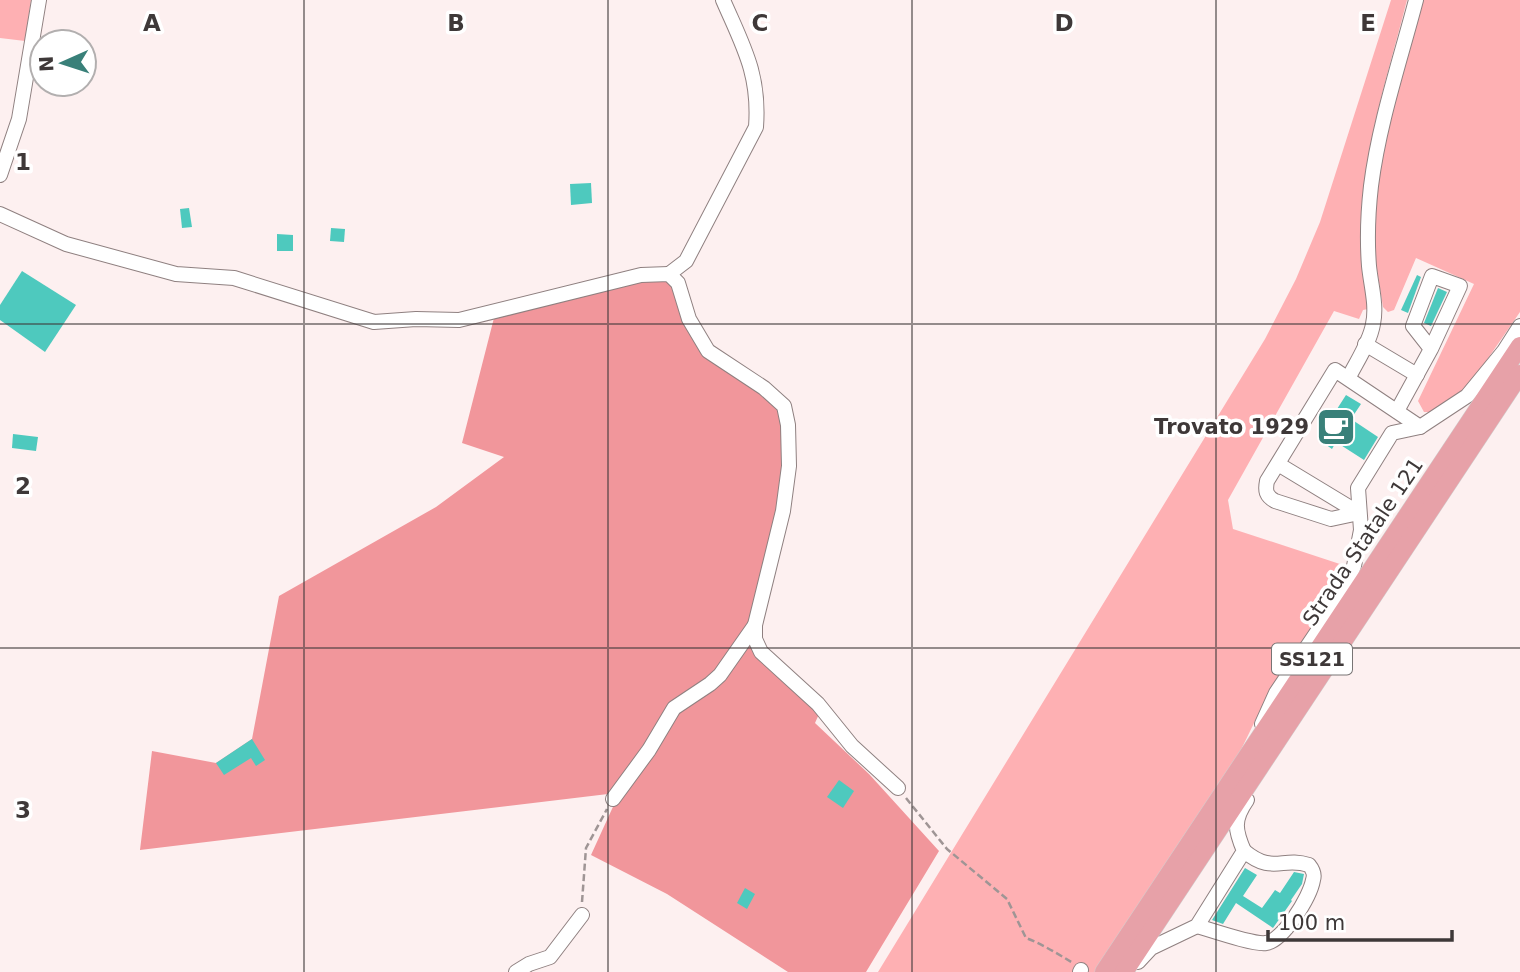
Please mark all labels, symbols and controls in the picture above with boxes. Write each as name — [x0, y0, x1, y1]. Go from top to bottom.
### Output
text: A — [143, 10, 161, 36]
text: B — [447, 10, 465, 36]
text: C — [752, 10, 768, 36]
text: D — [1054, 10, 1074, 36]
text: E — [1360, 10, 1376, 36]
north arrow — [28, 28, 98, 98]
text: N — [35, 55, 57, 72]
text: 1 — [15, 149, 31, 175]
cafe icon: Trovato 1929 — [1315, 406, 1357, 448]
place label: Trovato 1929 — [1154, 415, 1309, 439]
street label: Strada Statale 121 — [1298, 454, 1428, 630]
text: 2 — [15, 473, 31, 499]
road number: SS121 — [1272, 644, 1352, 674]
text: 3 — [15, 797, 31, 823]
scale bar — [1268, 898, 1452, 942]
text: 100 m — [1278, 911, 1345, 935]

